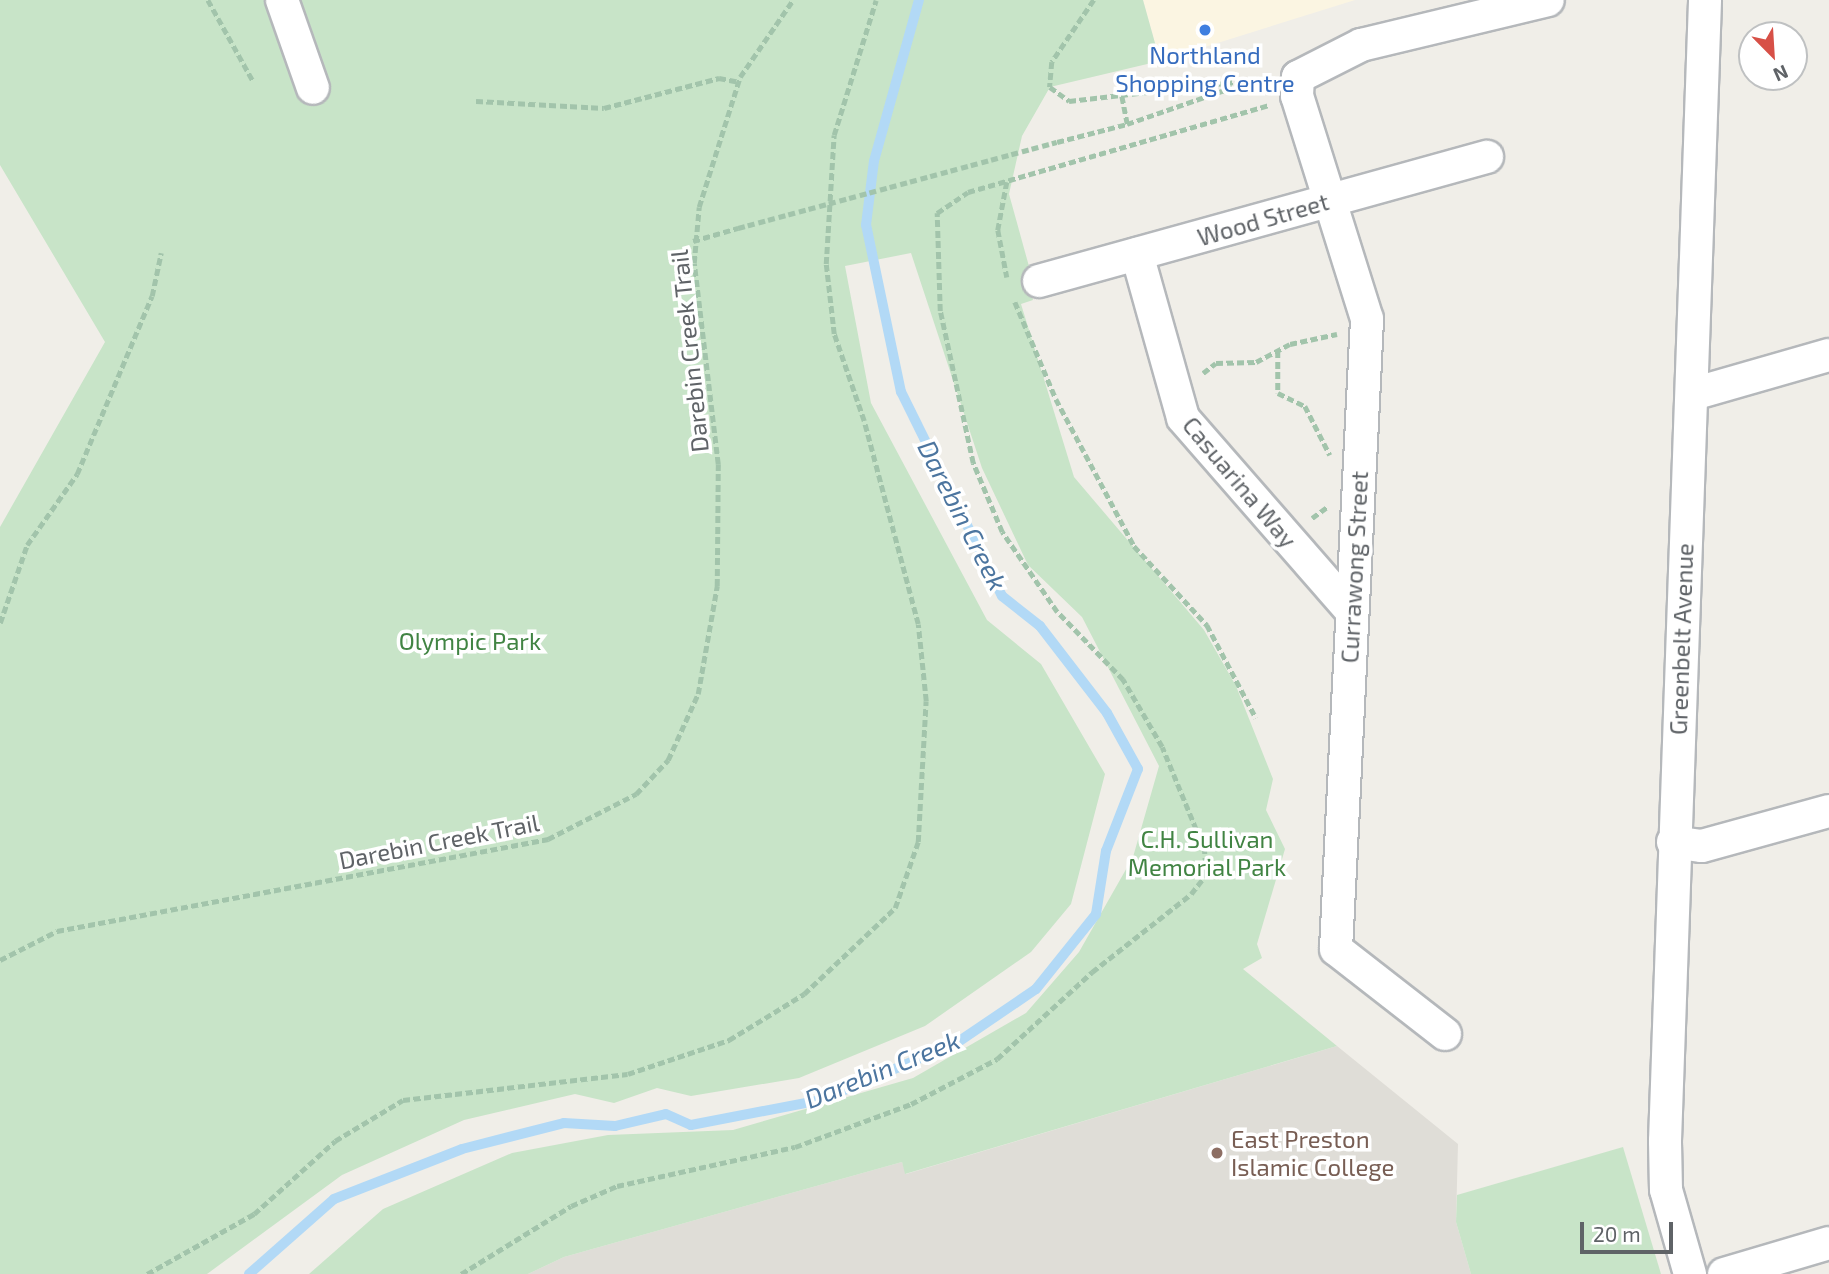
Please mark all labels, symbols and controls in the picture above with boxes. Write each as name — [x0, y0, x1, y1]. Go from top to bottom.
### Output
north arrow — [1738, 21, 1808, 91]
marker: Northland Shopping Centre — [1197, 22, 1213, 38]
place label: Northland Shopping Centre — [1115, 41, 1295, 97]
text: N — [1770, 61, 1792, 87]
street label: Wood Street — [1194, 186, 1332, 252]
street label: Darebin Creek Trail — [664, 248, 714, 454]
street label: Casuarina Way — [1177, 411, 1303, 553]
water label: Darebin Creek — [912, 435, 1014, 595]
street label: Currawong Street — [1335, 470, 1373, 664]
street label: Greenbelt Avenue — [1663, 542, 1699, 736]
park label: Olympic Park — [399, 627, 541, 655]
street label: Darebin Creek Trail — [336, 807, 542, 875]
park label: C.H. Sullivan Memorial Park — [1128, 825, 1286, 881]
water label: Darebin Creek — [800, 1024, 964, 1114]
place label: East Preston Islamic College — [1231, 1125, 1394, 1181]
marker: East Preston Islamic College — [1209, 1145, 1225, 1161]
scale bar — [1584, 1208, 1677, 1252]
text: 20 m — [1593, 1221, 1641, 1246]

